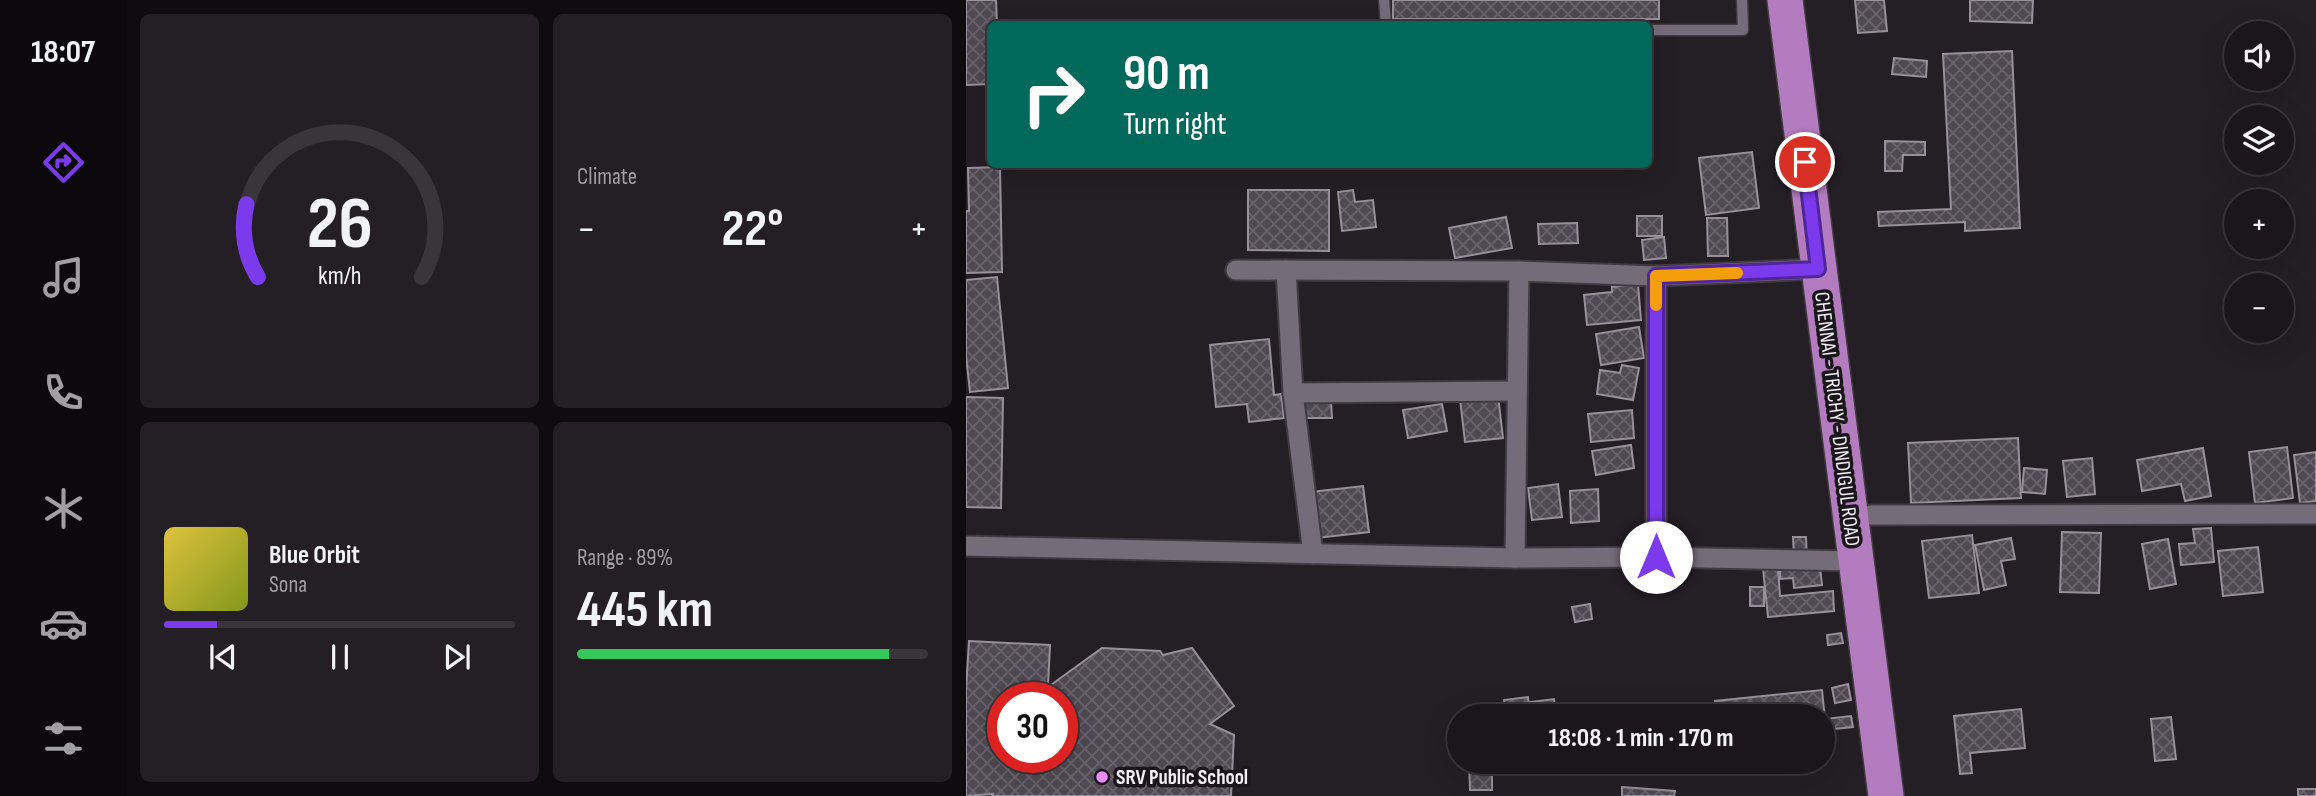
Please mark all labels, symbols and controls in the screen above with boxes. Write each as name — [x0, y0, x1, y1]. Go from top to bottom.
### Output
map controls — [2224, 21, 2294, 343]
button: sound — [2224, 21, 2294, 91]
text: 18:07 — [31, 33, 95, 72]
text: 90 m — [1123, 45, 1210, 104]
icon: right — [1008, 49, 1099, 140]
text: Turn right — [1123, 105, 1227, 144]
button: layers — [2224, 105, 2294, 175]
pin — [1775, 132, 1835, 192]
icon: directions — [39, 138, 88, 187]
icon: arrive — [1786, 143, 1824, 181]
text: Climate — [577, 163, 637, 191]
text: 26 — [306, 181, 373, 269]
button: + — [2224, 189, 2294, 259]
text: 22° — [721, 198, 784, 261]
text: − — [577, 207, 596, 252]
text: + — [909, 207, 928, 252]
icon: music — [39, 253, 88, 302]
text: km/h — [318, 261, 361, 292]
button: − — [2224, 273, 2294, 343]
street label: CHENNAI - TRICHY - DINDIGUL ROAD — [1809, 290, 1865, 548]
icon: phone — [39, 368, 88, 417]
icon: climate — [39, 484, 88, 533]
position arrow — [1619, 520, 1693, 594]
text: Blue Orbit — [269, 540, 360, 571]
text: Range · 89% — [577, 544, 673, 572]
text: Sona — [269, 571, 307, 599]
text: 445 km — [577, 579, 713, 642]
icon: car — [39, 599, 88, 648]
icon: previous — [204, 638, 242, 676]
icon: pause — [321, 638, 359, 676]
icon: next — [438, 638, 476, 676]
speed limit sign: 30 — [987, 682, 1078, 773]
icon: filters — [39, 714, 88, 763]
text: 18:08 · 1 min · 170 m — [1549, 723, 1733, 754]
place label: SRV Public School — [1116, 765, 1248, 790]
marker: SRV Public School — [1094, 769, 1110, 785]

